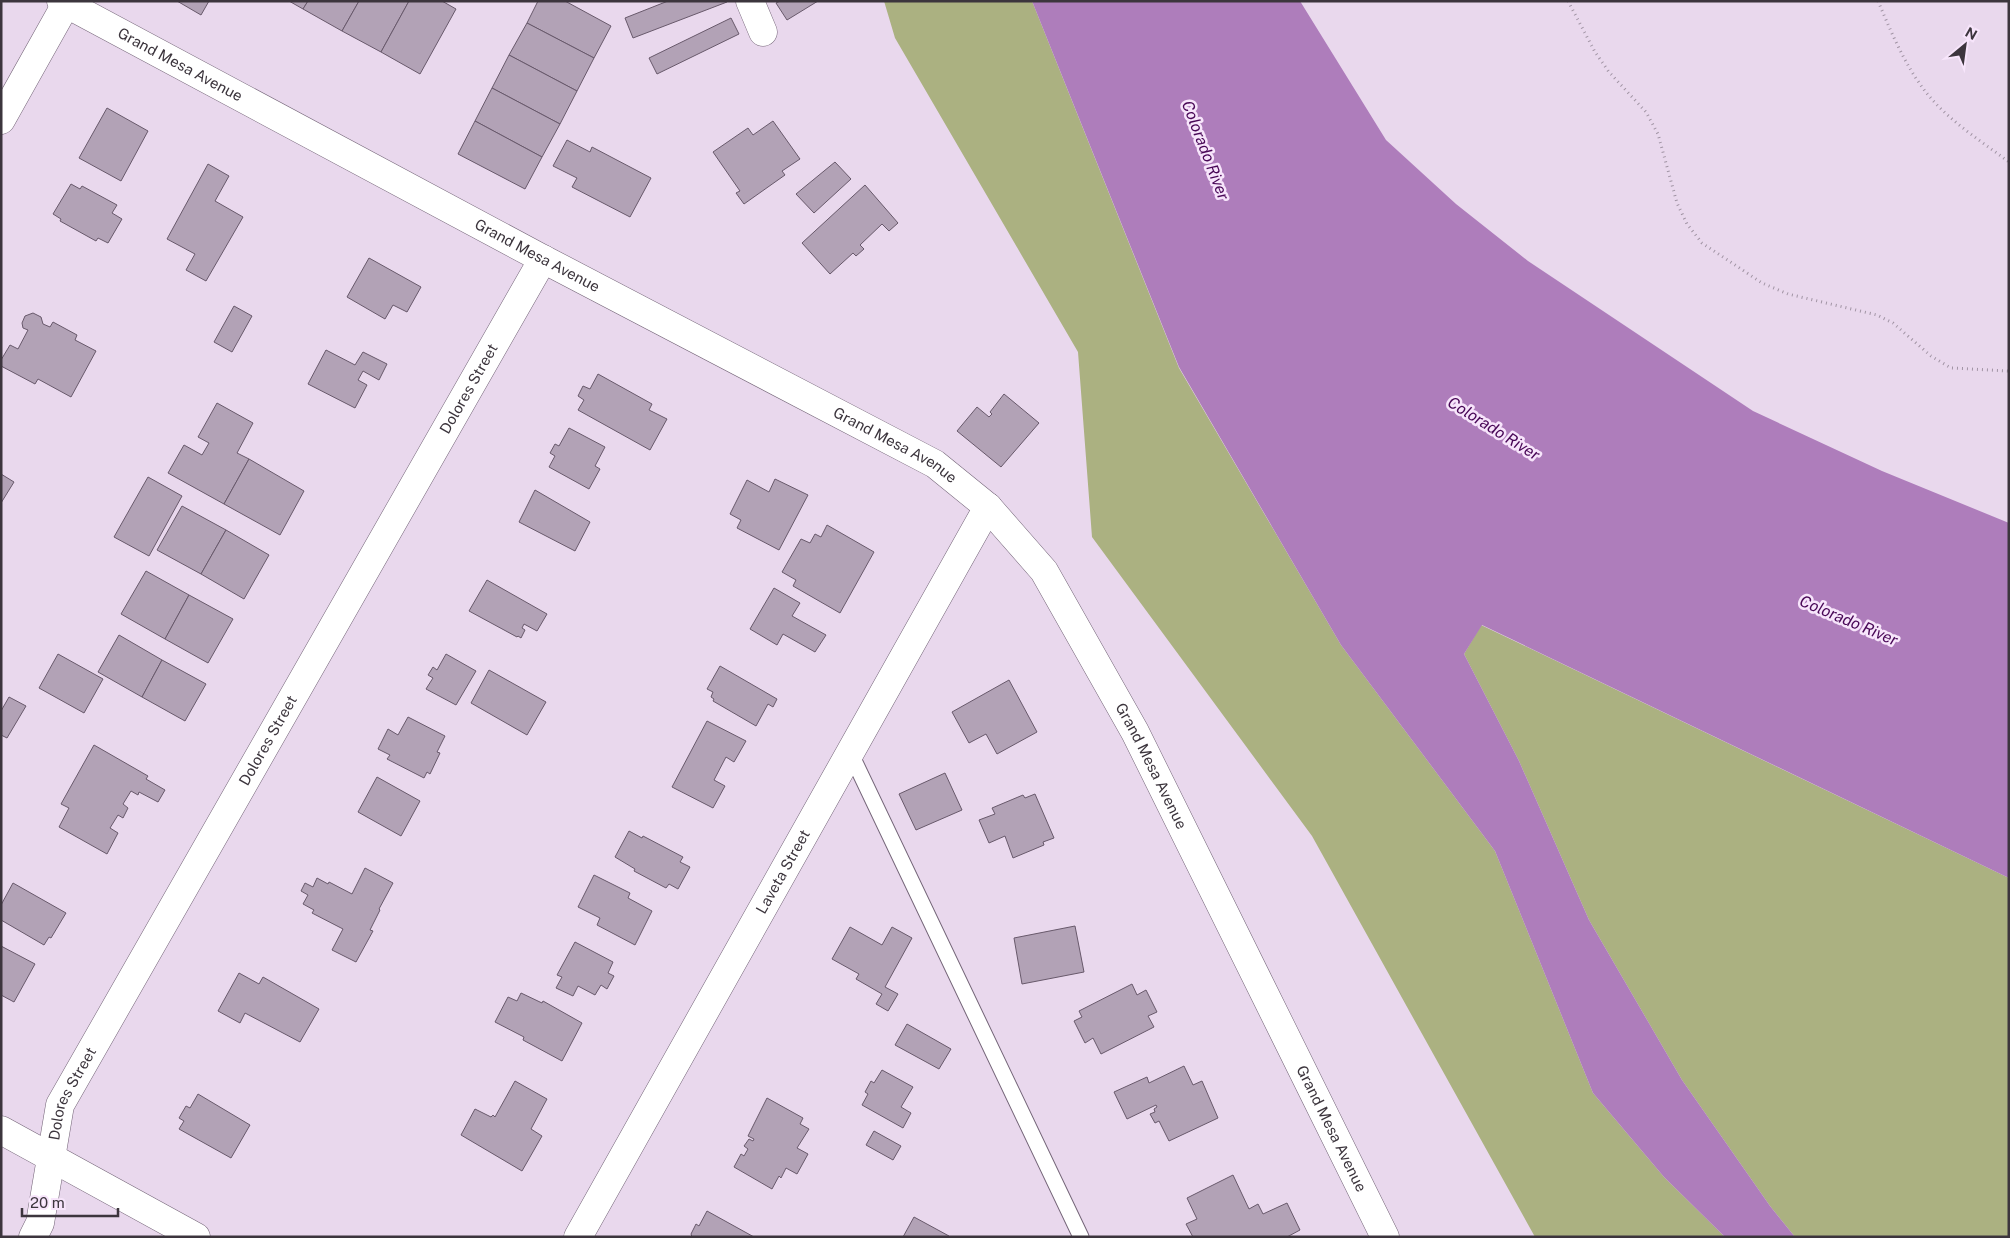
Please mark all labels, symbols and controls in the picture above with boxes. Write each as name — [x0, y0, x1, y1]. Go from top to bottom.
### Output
north arrow — [1940, 20, 1990, 70]
street label: Grand Mesa Avenue — [115, 24, 246, 105]
text: N — [1963, 24, 1980, 43]
water label: Colorado River — [1178, 98, 1234, 203]
street label: Grand Mesa Avenue — [472, 215, 603, 295]
street label: Dolores Street — [436, 340, 501, 437]
water label: Colorado River — [1444, 393, 1544, 465]
street label: Grand Mesa Avenue — [831, 403, 960, 486]
water label: Colorado River — [1797, 591, 1902, 650]
street label: Dolores Street — [235, 692, 300, 788]
street label: Grand Mesa Avenue — [1112, 700, 1191, 832]
street label: Laveta Street — [752, 826, 813, 916]
street label: Dolores Street — [45, 1044, 99, 1142]
street label: Grand Mesa Avenue — [1293, 1062, 1370, 1195]
scale bar — [22, 1186, 119, 1218]
text: 20 m — [30, 1194, 65, 1211]

